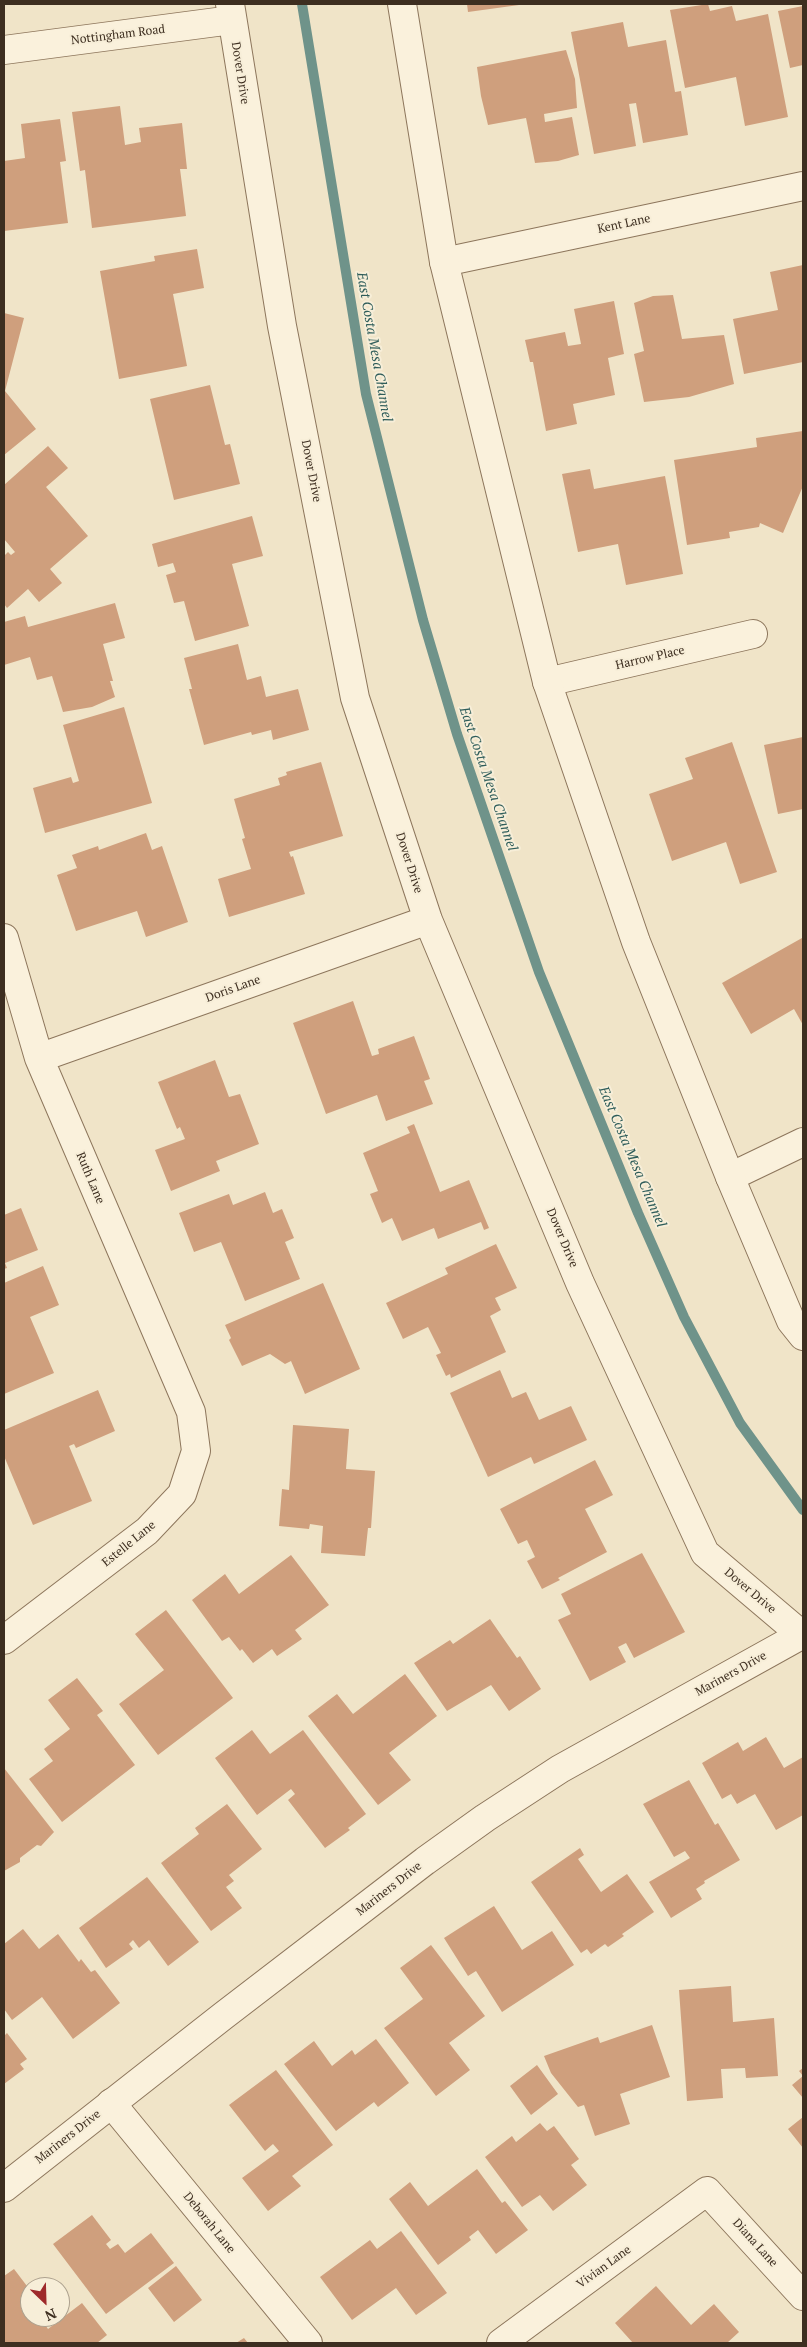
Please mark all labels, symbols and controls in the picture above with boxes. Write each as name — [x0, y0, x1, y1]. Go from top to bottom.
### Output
street label: Nottingham Road — [70, 22, 166, 48]
street label: Dover Drive — [228, 41, 252, 105]
street label: Kent Lane — [596, 211, 652, 237]
water label: East Costa Mesa Channel — [353, 271, 395, 423]
street label: Dover Drive — [298, 439, 324, 503]
street label: Harrow Place — [614, 643, 686, 673]
water label: East Costa Mesa Channel — [455, 705, 521, 853]
street label: Dover Drive — [392, 831, 426, 895]
street label: Doris Lane — [204, 972, 262, 1006]
water label: East Costa Mesa Channel — [595, 1084, 669, 1230]
street label: Ruth Lane — [73, 1150, 107, 1206]
street label: Dover Drive — [543, 1206, 581, 1270]
street label: Estelle Lane — [99, 1518, 159, 1570]
street label: Dover Drive — [721, 1565, 779, 1617]
street label: Mariners Drive — [693, 1649, 769, 1699]
street label: Mariners Drive — [353, 1859, 425, 1919]
street label: Mariners Drive — [32, 2107, 104, 2167]
street label: Deborah Lane — [180, 2190, 238, 2256]
street label: Diana Lane — [730, 2216, 780, 2270]
street label: Vivian Lane — [574, 2243, 634, 2291]
north arrow — [20, 2277, 70, 2327]
text: N — [42, 2304, 60, 2326]

